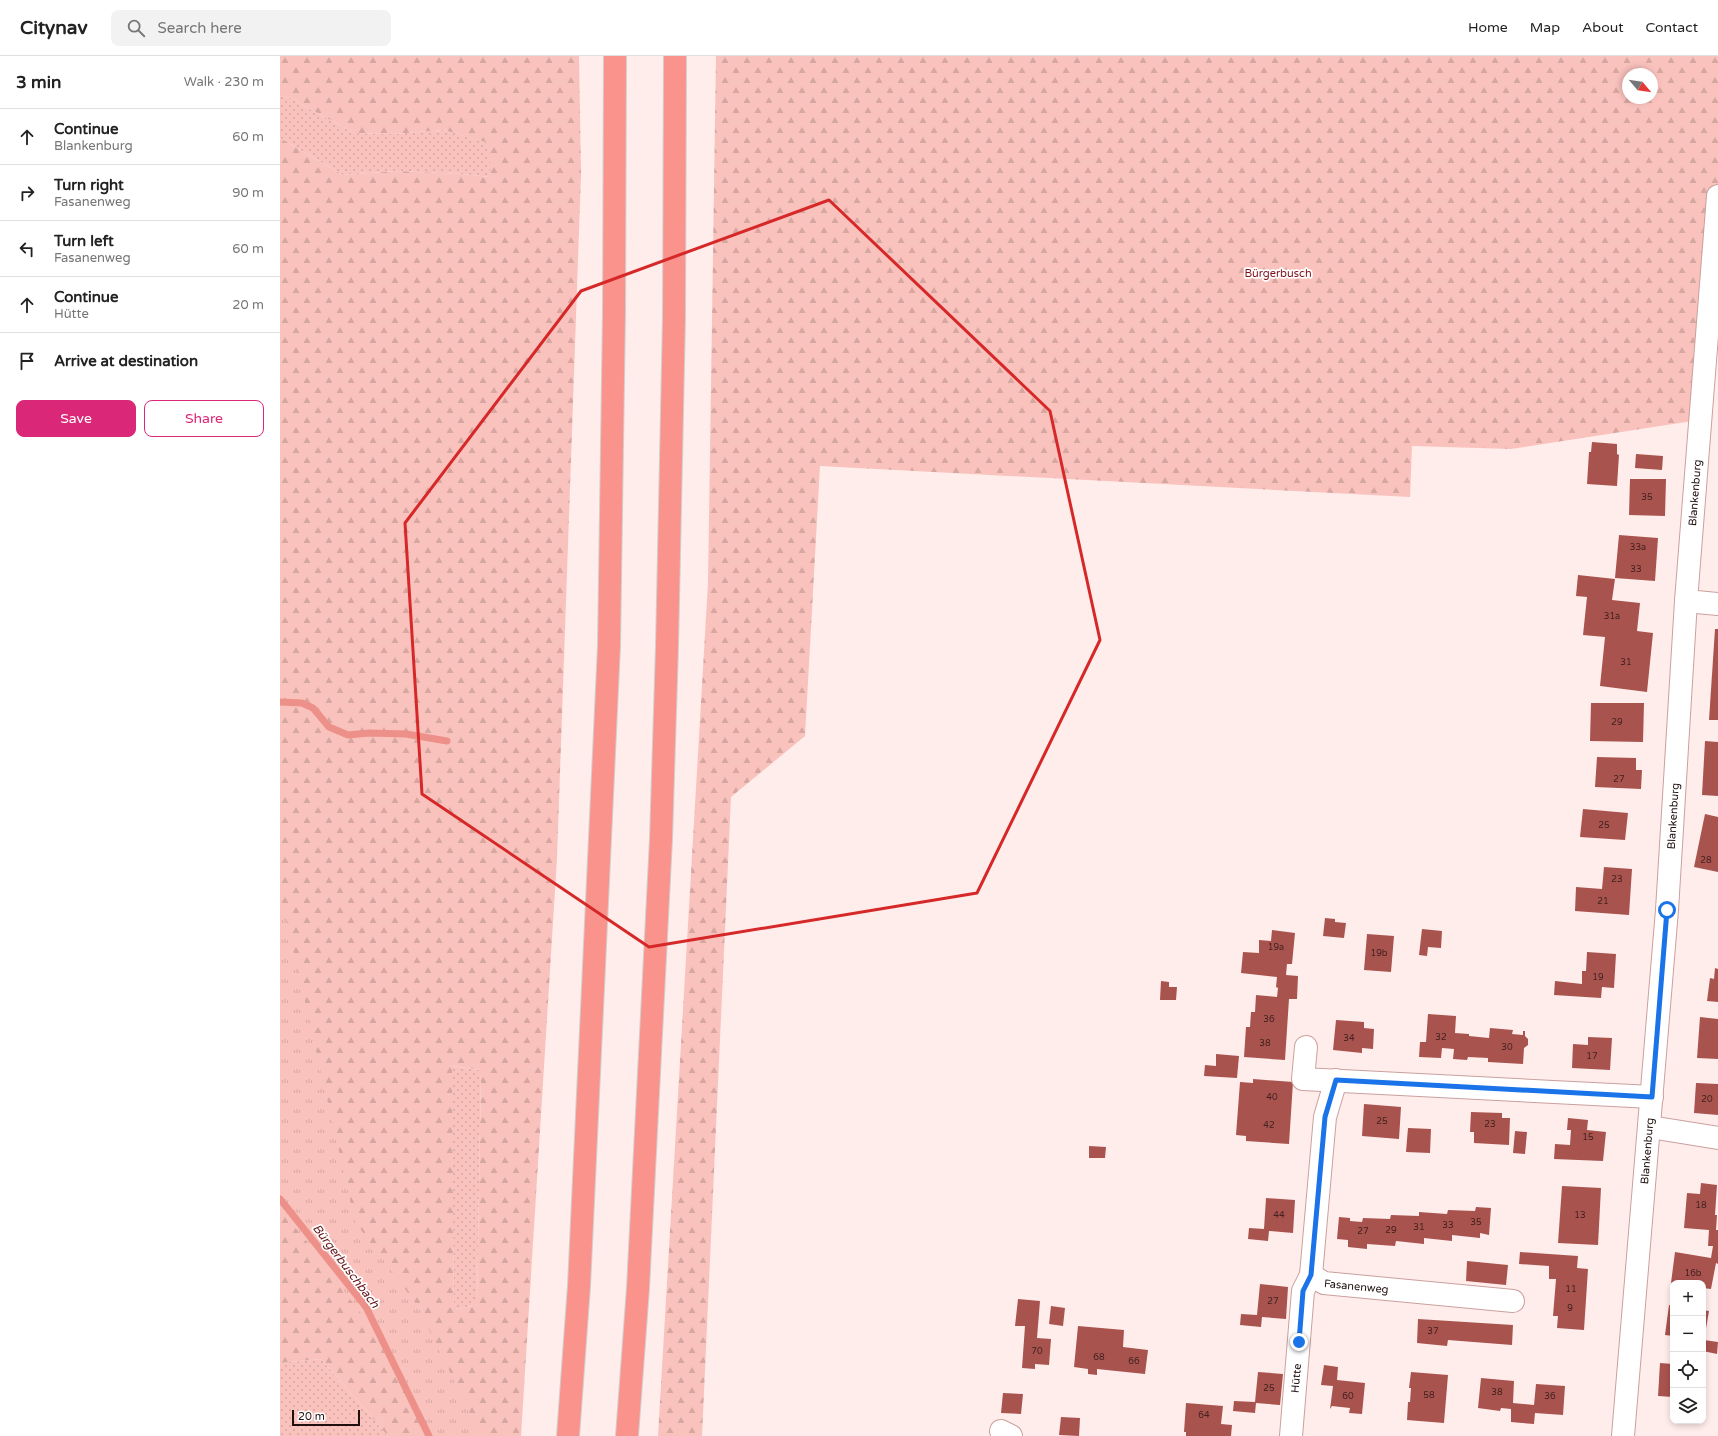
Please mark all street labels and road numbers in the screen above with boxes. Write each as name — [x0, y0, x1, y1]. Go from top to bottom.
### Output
street label: Blankenburg — [1685, 459, 1704, 527]
street label: Blankenburg — [1664, 782, 1681, 850]
street label: Blankenburg — [1638, 1117, 1656, 1185]
street label: Fasanenweg — [1323, 1277, 1389, 1296]
street label: Hütte — [1288, 1363, 1303, 1393]

